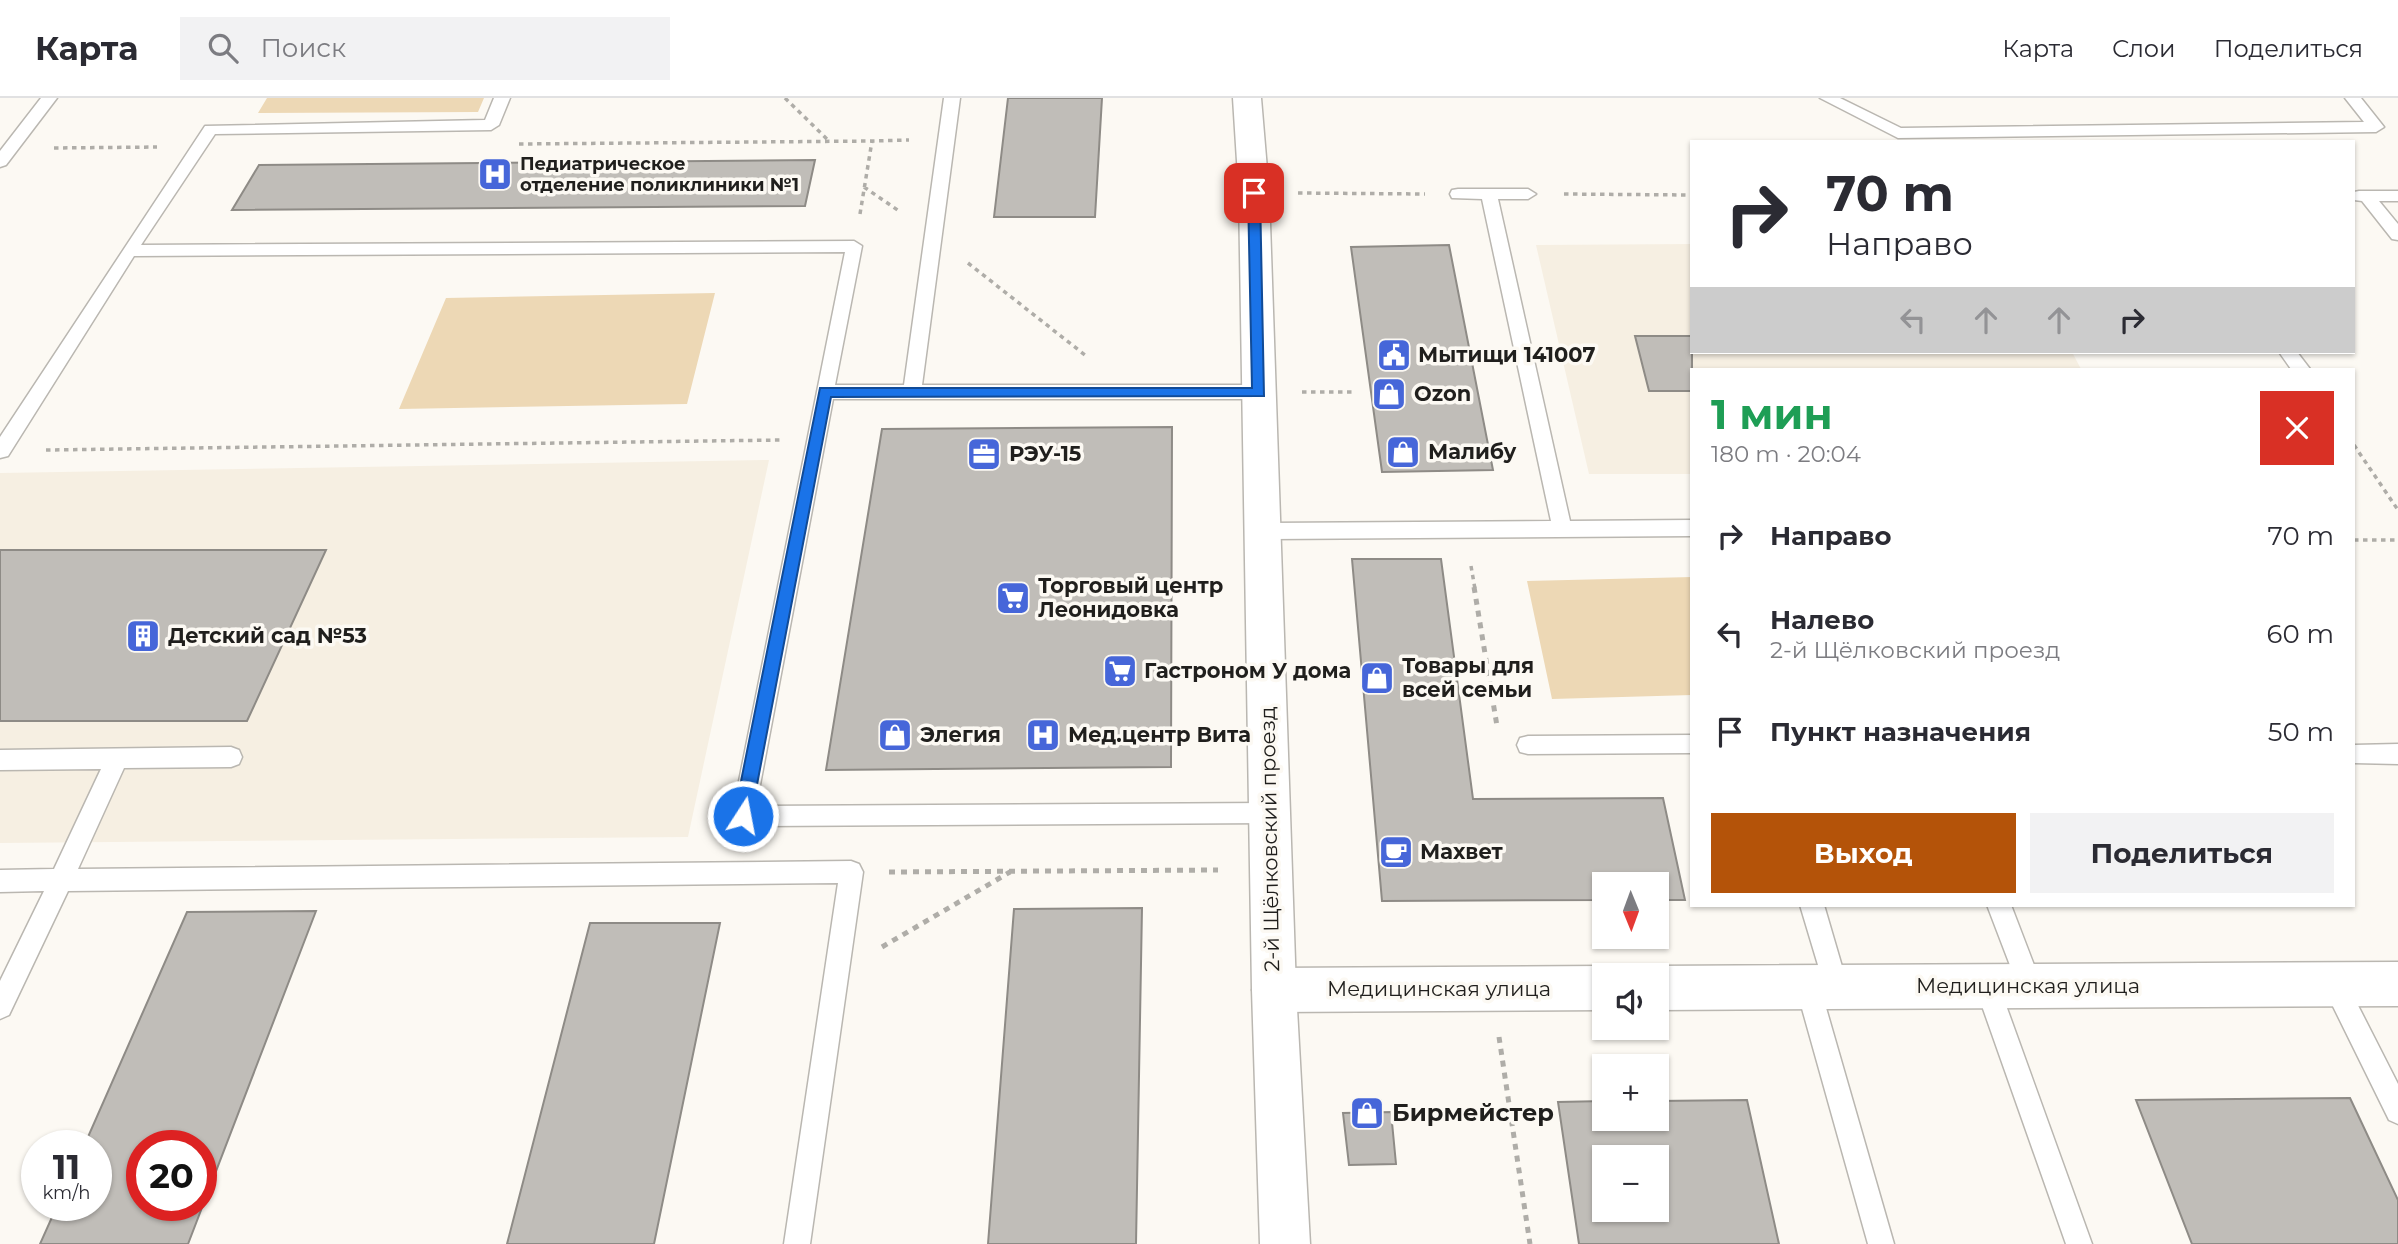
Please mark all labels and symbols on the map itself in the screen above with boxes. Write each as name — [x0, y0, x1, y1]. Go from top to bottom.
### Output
place label: Педиатрическое отделение поликлиники №1 — [520, 153, 799, 196]
hospital icon: Педиатрическое отделение поликлиники №1 — [476, 155, 514, 193]
pin — [1224, 163, 1284, 223]
public building icon: Мытищи 141007 — [1375, 336, 1413, 374]
place label: Мытищи 141007 — [1418, 342, 1596, 367]
shop icon: Ozon — [1370, 375, 1408, 413]
place label: Ozon — [1414, 381, 1471, 406]
shop icon: Малибу — [1384, 433, 1422, 471]
office icon: РЭУ-15 — [965, 435, 1003, 473]
place label: Малибу — [1428, 439, 1517, 464]
place label: РЭУ-15 — [1009, 441, 1081, 466]
place label: Торговый центр Леонидовка — [1038, 573, 1223, 622]
supermarket icon: Торговый центр Леонидовка — [994, 579, 1032, 617]
building icon: Детский сад №53 — [124, 617, 162, 655]
place label: Детский сад №53 — [168, 623, 367, 648]
supermarket icon: Гастроном У дома — [1101, 652, 1139, 690]
place label: Товары для всей семьи — [1402, 653, 1534, 702]
place label: Гастроном У дома — [1144, 658, 1351, 683]
shop icon: Товары для всей семьи — [1358, 659, 1396, 697]
street label: 2-й Щёлковский проезд — [1255, 706, 1284, 972]
shop icon: Элегия — [876, 716, 914, 754]
hospital icon: Мед.центр Вита — [1024, 716, 1062, 754]
place label: Элегия — [920, 722, 1001, 747]
place label: Мед.центр Вита — [1068, 722, 1251, 747]
position arrow — [706, 779, 780, 853]
cafe icon: Махвет — [1377, 833, 1415, 871]
place label: Махвет — [1420, 839, 1504, 864]
north arrow — [1592, 872, 1670, 948]
street label: Медицинская улица — [1916, 973, 2140, 998]
street label: Медицинская улица — [1327, 976, 1551, 1001]
shop icon: Бирмейстер — [1348, 1094, 1386, 1132]
place label: Бирмейстер — [1392, 1098, 1554, 1127]
speed limit sign: 20 — [126, 1130, 217, 1221]

